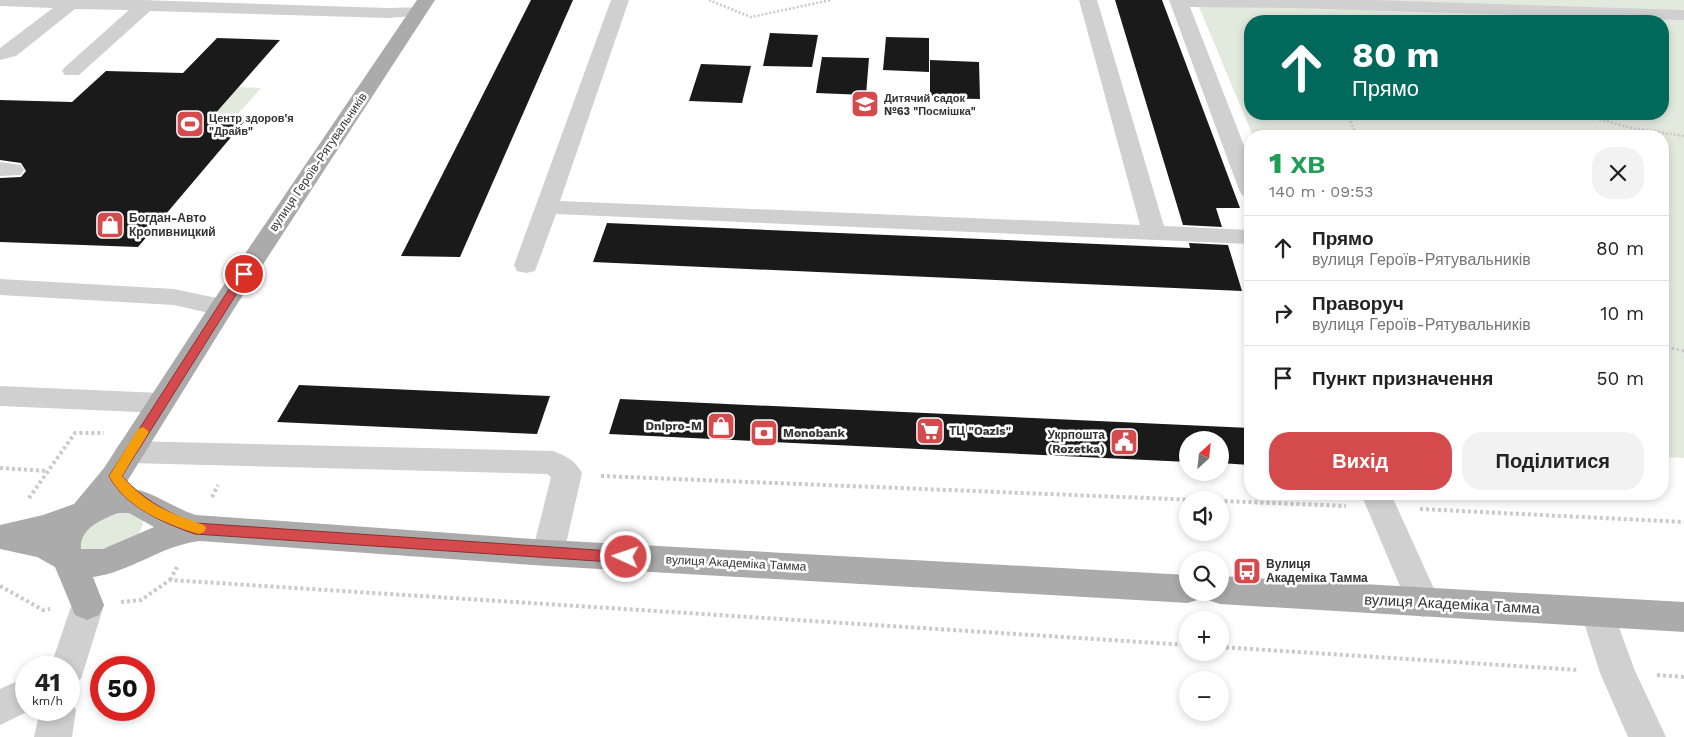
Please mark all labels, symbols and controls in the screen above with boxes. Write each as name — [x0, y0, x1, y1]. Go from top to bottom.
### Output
text: 80 m — [1352, 34, 1439, 76]
icon: ahead — [1269, 35, 1334, 100]
text: Прямо — [1352, 76, 1419, 101]
school or university icon: Дитячий садок №63 "Посмішка" — [850, 89, 880, 119]
street label: вулиця Героїв-Рятувальників — [266, 90, 370, 234]
place label: Дитячий садок №63 "Посмішка" — [884, 92, 976, 118]
sports icon: Центр здоров'я "Драйв" — [175, 109, 205, 139]
place label: Центр здоров'я "Драйв" — [209, 112, 294, 138]
text: 1 хв — [1269, 145, 1326, 180]
button: close — [1592, 147, 1644, 199]
text: 140 m · 09:53 — [1269, 182, 1373, 201]
shop icon: Богдан-Авто Кропивницкий — [95, 210, 125, 240]
place label: Богдан-Авто Кропивницкий — [129, 211, 216, 239]
text: Прямо — [1312, 227, 1374, 250]
icon: ahead — [1269, 234, 1297, 262]
text: 80 m — [1596, 237, 1644, 260]
text: вулиця Героїв-Рятувальників — [1312, 250, 1531, 269]
pin — [223, 253, 265, 295]
icon: arrive — [230, 260, 258, 288]
text: Праворуч — [1312, 292, 1404, 315]
icon: right — [1269, 299, 1297, 327]
text: 10 m — [1600, 302, 1644, 325]
text: вулиця Героїв-Рятувальників — [1312, 315, 1531, 334]
icon: arrive — [1269, 364, 1297, 392]
text: Пункт призначення — [1312, 367, 1493, 390]
text: 50 m — [1597, 367, 1644, 390]
shop icon: Dnipro-M — [706, 411, 736, 441]
supermarket icon: ТЦ "Oazis" — [915, 416, 945, 446]
bank icon: Monobank — [749, 418, 779, 448]
place label: Dnipro-M — [645, 419, 702, 433]
place label: ТЦ "Oazis" — [949, 424, 1011, 438]
place label: Monobank — [783, 426, 846, 440]
public building icon: Укрпошта (Rozetka) — [1109, 427, 1139, 457]
place label: Укрпошта (Rozetka) — [1047, 428, 1105, 456]
north arrow — [1179, 431, 1229, 481]
map controls — [1179, 431, 1229, 721]
button: Вихід — [1269, 432, 1452, 490]
button: Поділитися — [1462, 432, 1644, 490]
button: sound — [1179, 491, 1229, 541]
position arrow — [599, 530, 651, 582]
button: search — [1179, 551, 1229, 601]
street label: вулиця Академіка Тамма — [665, 552, 807, 574]
bus stop icon: Вулиця Академіка Тамма — [1232, 556, 1262, 586]
place label: Вулиця Академіка Тамма — [1266, 557, 1368, 585]
street label: вулиця Академіка Тамма — [1364, 590, 1541, 618]
button: + — [1179, 611, 1229, 661]
speed limit sign: 50 — [90, 656, 155, 721]
text: 41 — [34, 668, 61, 697]
button: − — [1179, 671, 1229, 721]
text: km/h — [32, 694, 63, 708]

